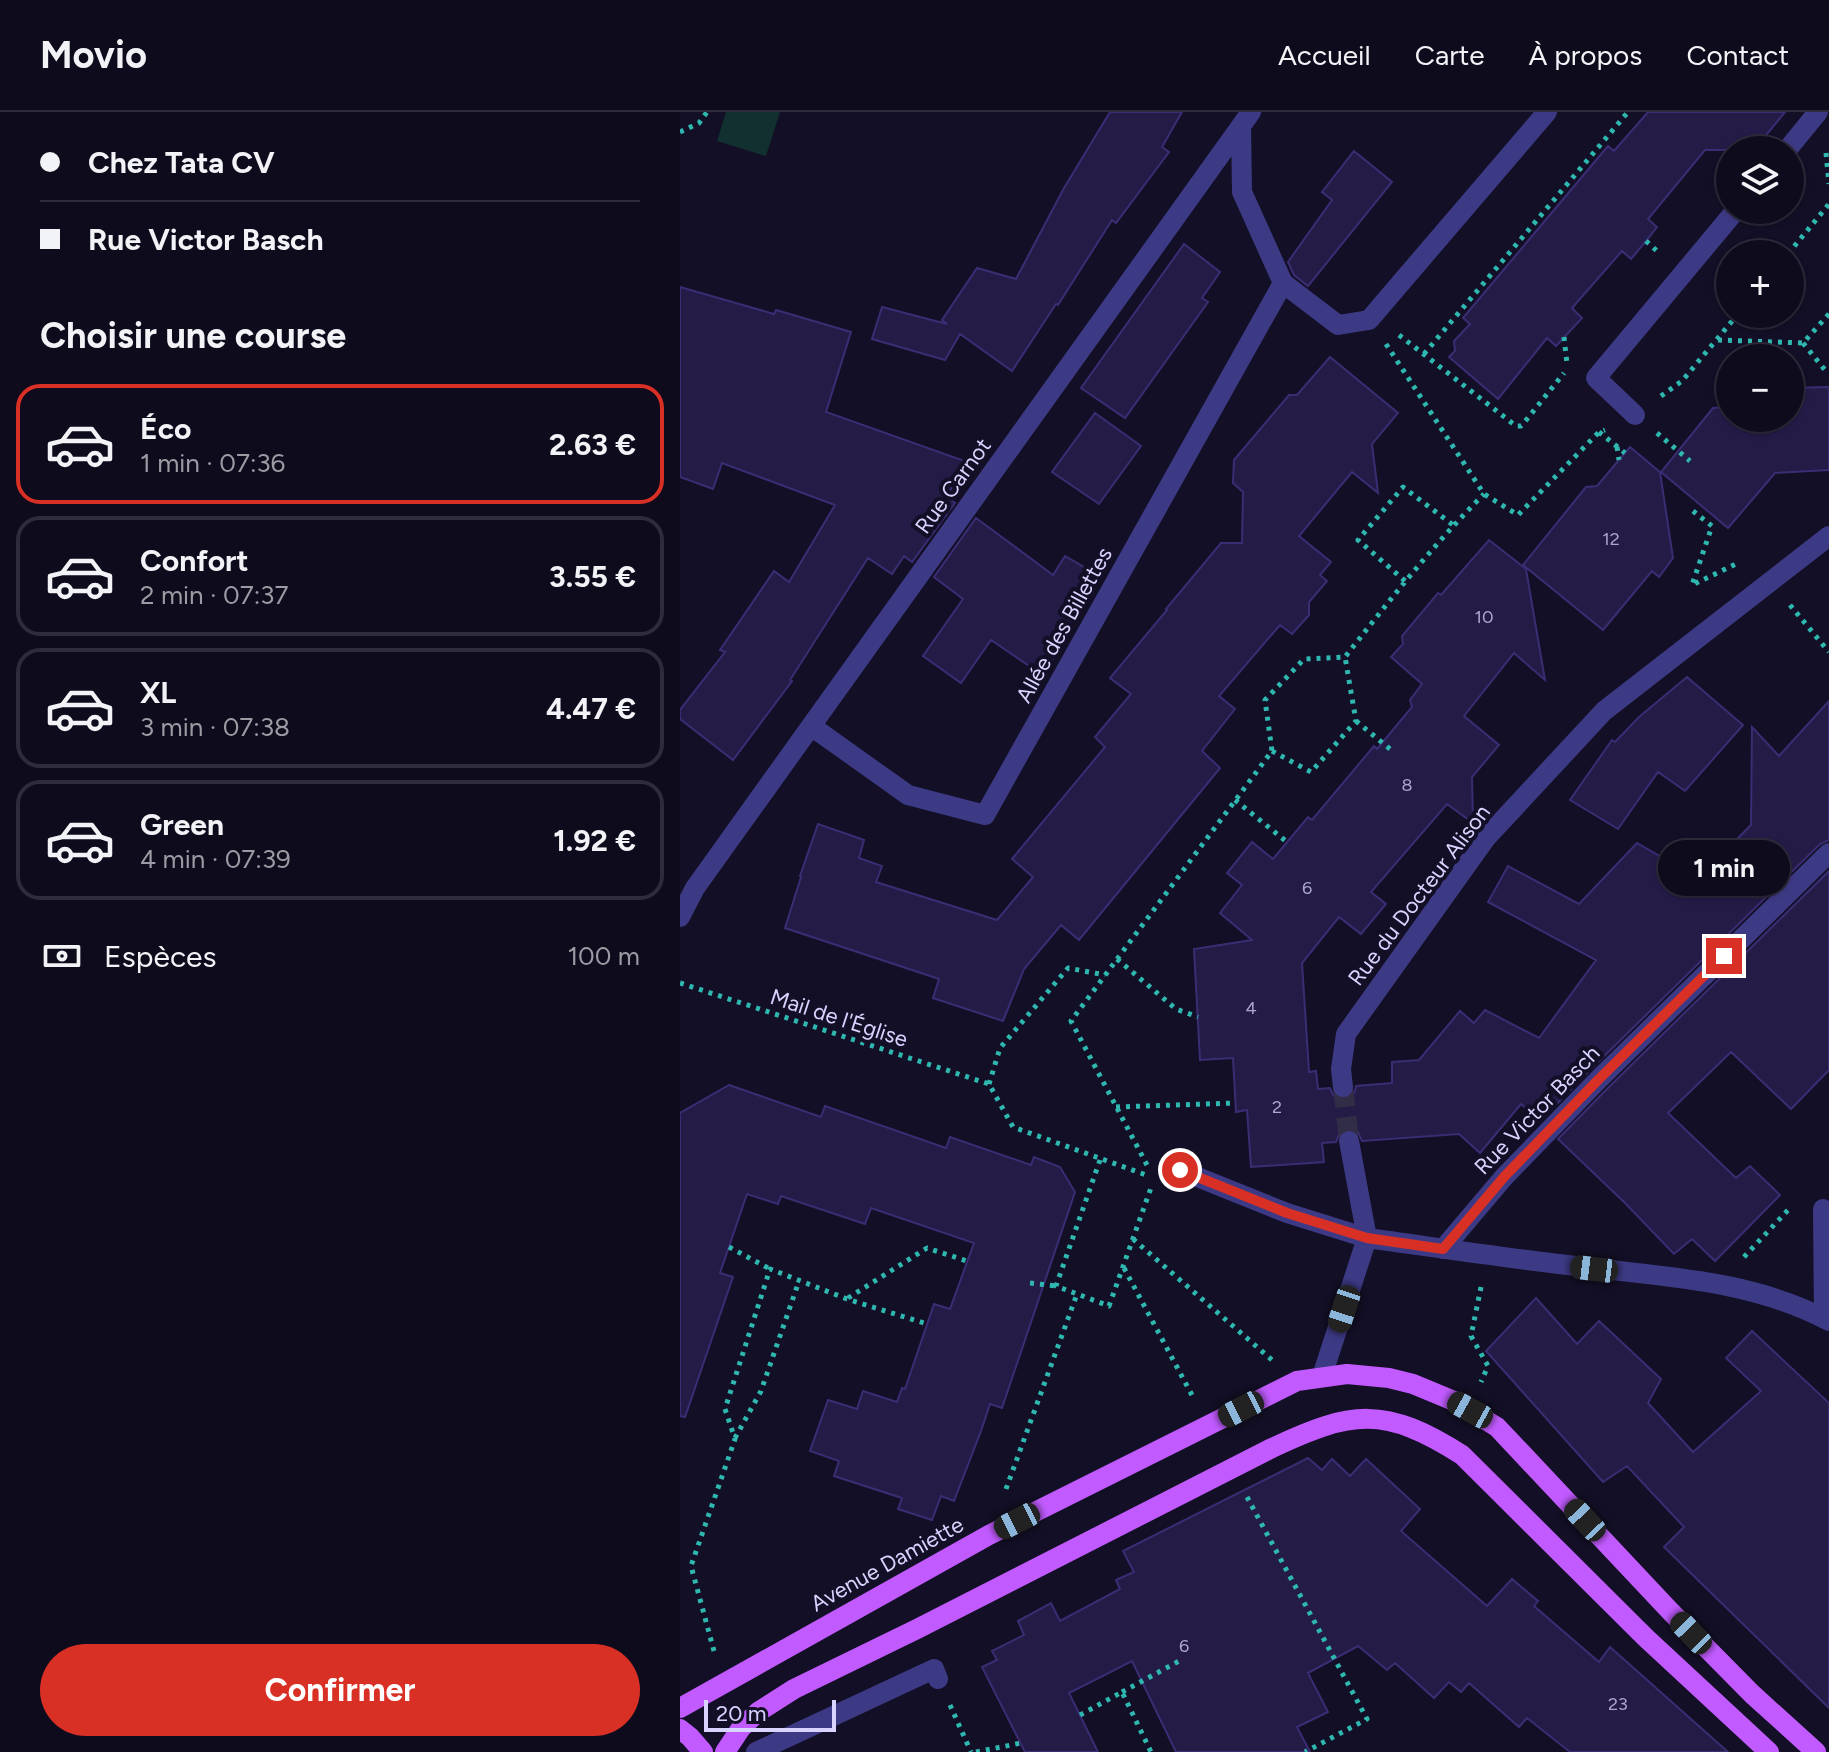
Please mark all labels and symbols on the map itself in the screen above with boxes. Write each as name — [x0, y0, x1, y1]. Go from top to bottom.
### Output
street label: Rue Carnot — [909, 433, 997, 539]
house number: 12 — [1602, 528, 1620, 550]
street label: Allée des Billettes — [1010, 542, 1118, 708]
house number: 10 — [1475, 606, 1493, 628]
house number: 8 — [1401, 774, 1413, 796]
street label: Rue du Docteur Alison — [1342, 799, 1496, 991]
callout: 1 min — [1658, 840, 1790, 896]
house number: 6 — [1302, 877, 1312, 899]
route end — [1706, 938, 1742, 974]
street label: Mail de l'Église — [767, 983, 911, 1053]
house number: 4 — [1245, 997, 1257, 1019]
street label: Rue Victor Basch — [1469, 1040, 1605, 1180]
house number: 2 — [1272, 1096, 1282, 1118]
route start — [1162, 1152, 1198, 1188]
car — [1569, 1254, 1619, 1284]
car — [1325, 1282, 1363, 1336]
car — [1214, 1387, 1268, 1431]
car — [1443, 1388, 1497, 1432]
car — [1560, 1494, 1610, 1546]
car — [990, 1499, 1044, 1543]
street label: Avenue Damiette — [806, 1511, 968, 1617]
car — [1666, 1607, 1716, 1659]
house number: 6 — [1179, 1635, 1189, 1657]
house number: 23 — [1608, 1693, 1628, 1715]
scale bar — [704, 1696, 836, 1732]

